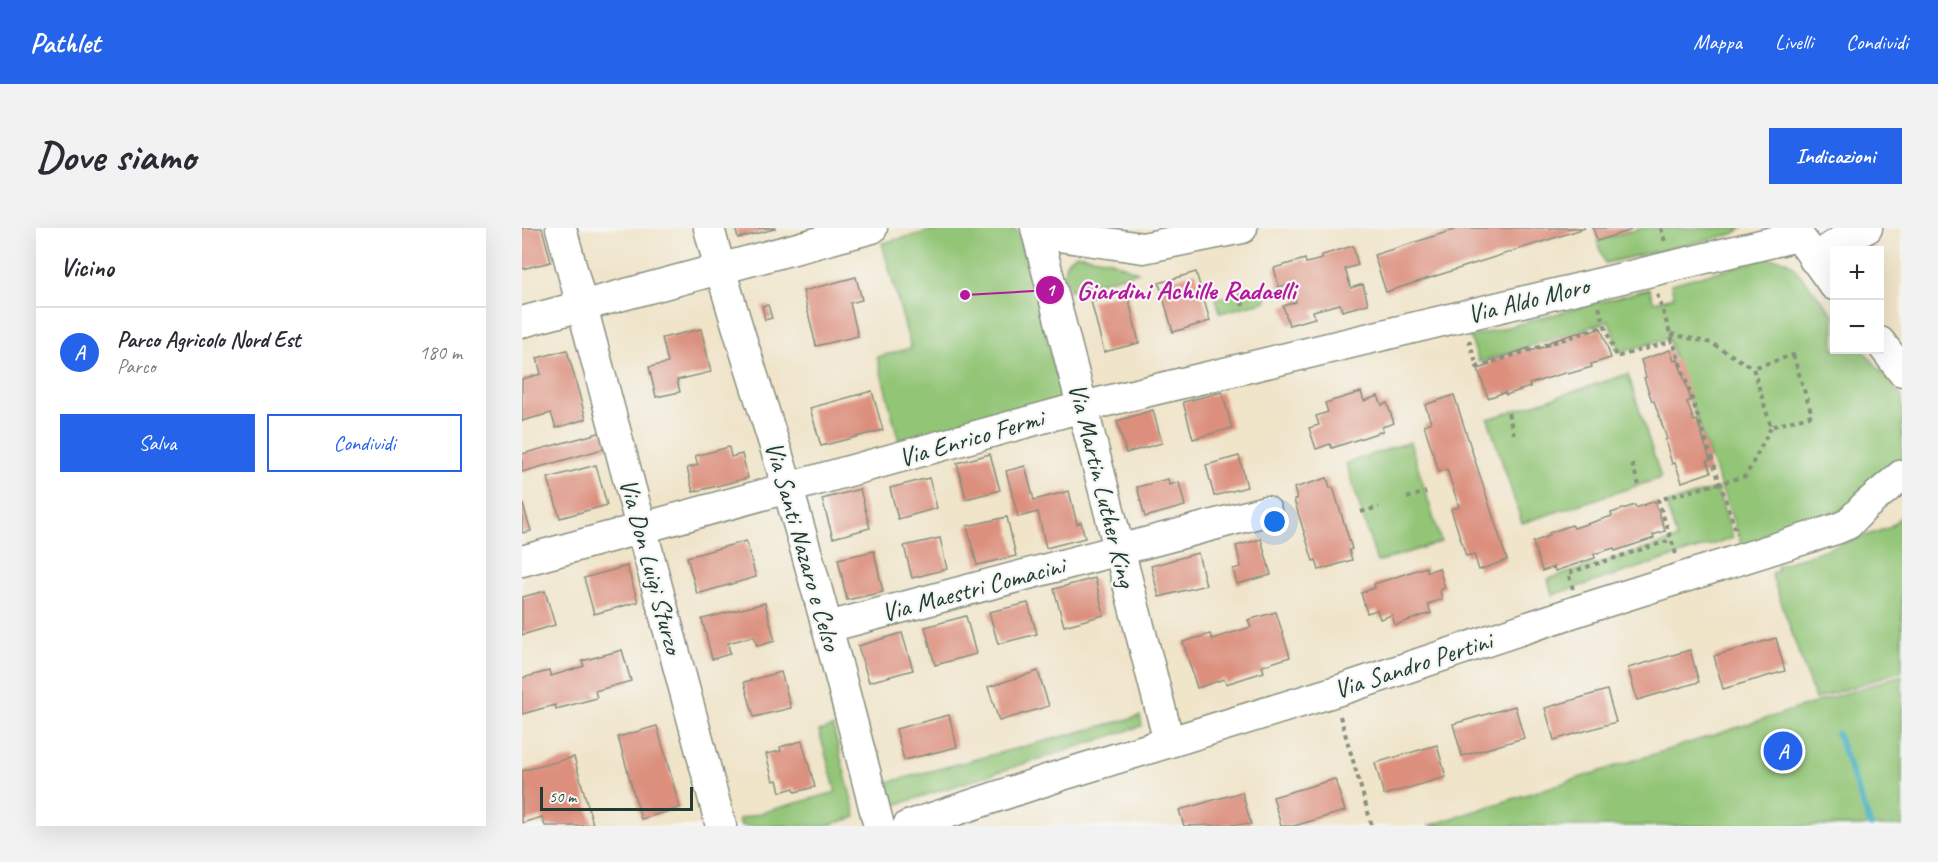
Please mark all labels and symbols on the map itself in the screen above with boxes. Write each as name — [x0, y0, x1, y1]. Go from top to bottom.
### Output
callout: Giardini Achille Radaelli — [1035, 267, 1308, 312]
street label: Via Aldo Moro — [1464, 268, 1595, 331]
text: Giardini Achille Radaelli — [1077, 273, 1299, 307]
text: 1 — [1046, 279, 1056, 301]
street label: Via Martin Luther King — [1061, 380, 1144, 592]
street label: Via Enrico Fermi — [895, 401, 1050, 474]
street label: Via Santi Nazaro e Celso — [757, 438, 849, 656]
street label: Via Don Luigi Sturzo — [612, 475, 691, 660]
your location — [1260, 507, 1289, 536]
street label: Via Maestri Comacini — [878, 548, 1071, 629]
street label: Via Sandro Pertini — [1330, 623, 1499, 706]
pin: A — [1764, 728, 1802, 774]
scale bar — [540, 784, 693, 812]

